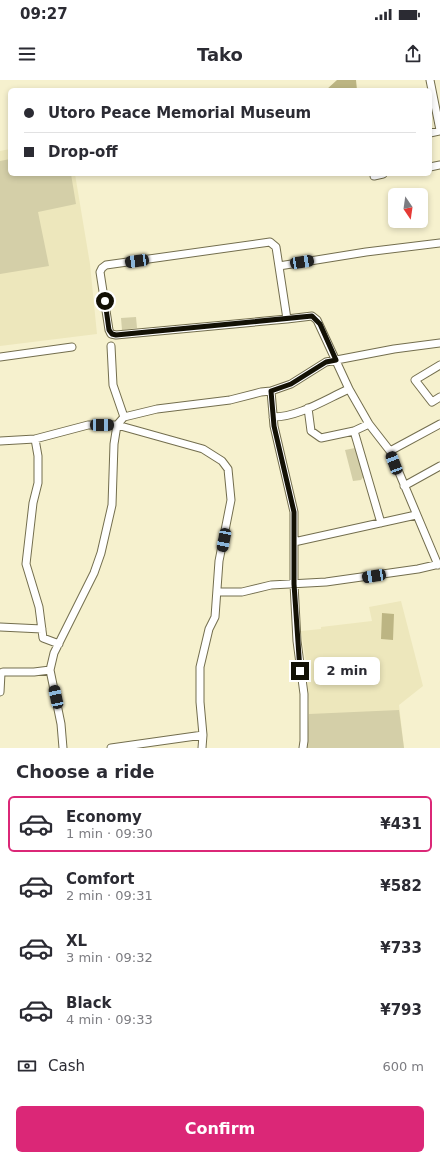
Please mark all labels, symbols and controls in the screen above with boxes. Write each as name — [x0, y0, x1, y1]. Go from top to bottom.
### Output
text: 09:27 — [20, 5, 68, 23]
icon: menu — [16, 43, 38, 65]
icon: share — [402, 43, 424, 65]
text: Tako — [197, 44, 243, 65]
text: Utoro Peace Memorial Museum — [48, 104, 311, 122]
text: Drop-off — [48, 143, 118, 161]
north arrow — [388, 188, 428, 228]
map controls — [388, 188, 428, 228]
car — [124, 253, 150, 269]
car — [289, 254, 315, 270]
route start — [96, 292, 114, 310]
car — [90, 419, 114, 431]
car — [384, 450, 404, 476]
car — [216, 527, 232, 553]
car — [361, 568, 387, 584]
callout: 2 min — [314, 657, 380, 685]
route end — [291, 662, 309, 680]
text: 2 min — [327, 663, 367, 678]
car — [48, 684, 64, 710]
text: Choose a ride — [16, 761, 155, 782]
icon: car — [18, 806, 54, 842]
text: Economy — [66, 808, 142, 826]
text: ¥431 — [380, 815, 422, 833]
text: 1 min · 09:30 — [66, 826, 153, 841]
icon: car — [18, 868, 54, 904]
text: Comfort — [66, 870, 134, 888]
text: ¥582 — [380, 877, 422, 895]
text: 2 min · 09:31 — [66, 888, 153, 903]
icon: car — [18, 930, 54, 966]
text: XL — [66, 932, 87, 950]
text: ¥733 — [380, 939, 422, 957]
text: 3 min · 09:32 — [66, 950, 153, 965]
icon: car — [18, 992, 54, 1028]
text: Black — [66, 994, 112, 1012]
text: ¥793 — [380, 1001, 422, 1019]
text: 4 min · 09:33 — [66, 1012, 153, 1027]
icon: cash — [16, 1055, 38, 1077]
text: Cash — [48, 1057, 85, 1075]
text: 600 m — [382, 1059, 424, 1074]
button: Confirm — [16, 1106, 424, 1152]

